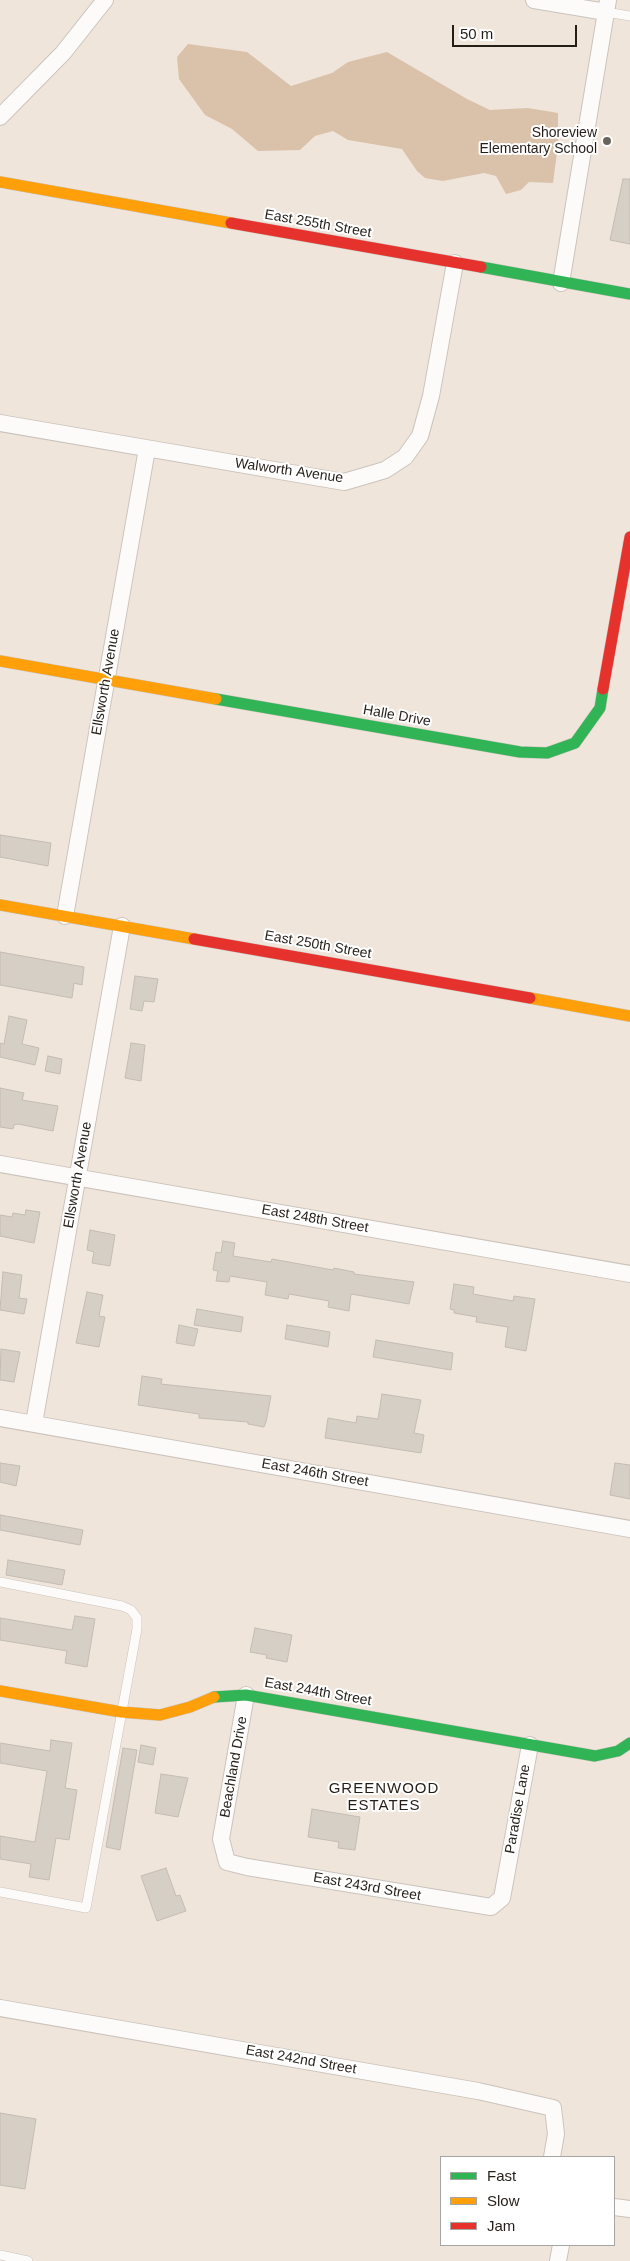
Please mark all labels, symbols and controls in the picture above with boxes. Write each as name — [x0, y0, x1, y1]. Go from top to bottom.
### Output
scale bar — [455, 15, 580, 47]
text: 50 m — [460, 25, 493, 42]
place label: Shoreview Elementary School — [479, 125, 597, 158]
marker: Shoreview Elementary School — [601, 135, 613, 147]
street label: East 255th Street — [263, 206, 373, 242]
street label: Walworth Avenue — [234, 455, 344, 487]
street label: Ellsworth Avenue — [88, 627, 124, 737]
street label: Halle Drive — [362, 702, 432, 730]
street label: East 250th Street — [263, 927, 373, 963]
street label: Ellsworth Avenue — [60, 1120, 96, 1230]
street label: East 248th Street — [260, 1201, 370, 1237]
street label: East 246th Street — [260, 1455, 370, 1491]
street label: East 244th Street — [263, 1674, 373, 1710]
street label: Beachland Drive — [217, 1715, 251, 1819]
street label: Paradise Lane — [502, 1763, 534, 1855]
district label: GREENWOOD ESTATES — [328, 1780, 440, 1815]
street label: East 243rd Street — [312, 1869, 422, 1905]
street label: East 242nd Street — [244, 2042, 358, 2078]
legend — [440, 2156, 615, 2246]
text: Fast — [487, 2167, 516, 2184]
text: Slow — [487, 2192, 520, 2209]
text: Jam — [487, 2217, 515, 2234]

